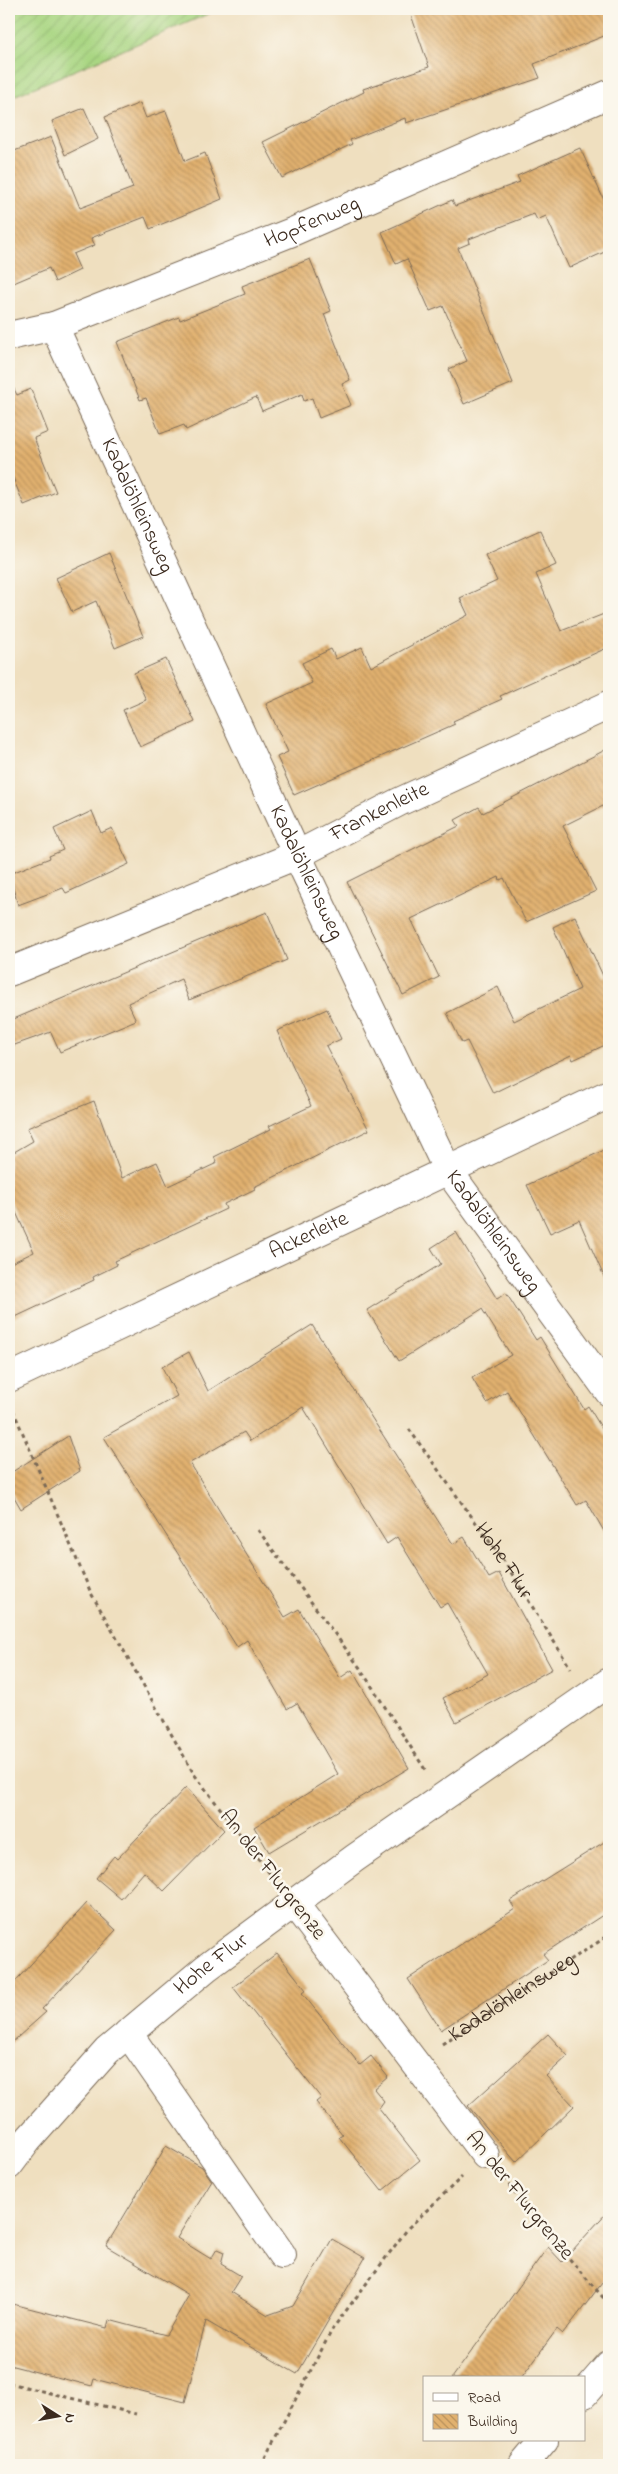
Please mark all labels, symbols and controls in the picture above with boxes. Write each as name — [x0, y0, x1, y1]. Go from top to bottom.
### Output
street label: Hopfenweg — [259, 188, 366, 257]
street label: Kadalöhleinsweg — [92, 433, 182, 579]
street label: Frankenleite — [324, 774, 435, 851]
street label: Kadalöhleinsweg — [260, 800, 351, 946]
street label: Kadalöhleinsweg — [437, 1164, 549, 1301]
street label: Ackerleite — [264, 1203, 354, 1268]
street label: Hohe Flur — [465, 1516, 540, 1606]
street label: An der Flurgrenze — [210, 1803, 333, 1948]
street label: Hohe Flur — [167, 1925, 256, 2004]
street label: Kadalöhleinsweg — [443, 1945, 583, 2051]
street label: An der Flurgrenze — [456, 2124, 581, 2268]
legend — [423, 2376, 586, 2442]
text: Road — [468, 2387, 501, 2409]
north arrow — [32, 2392, 82, 2442]
text: Building — [467, 2411, 517, 2434]
text: N — [58, 2412, 80, 2425]

